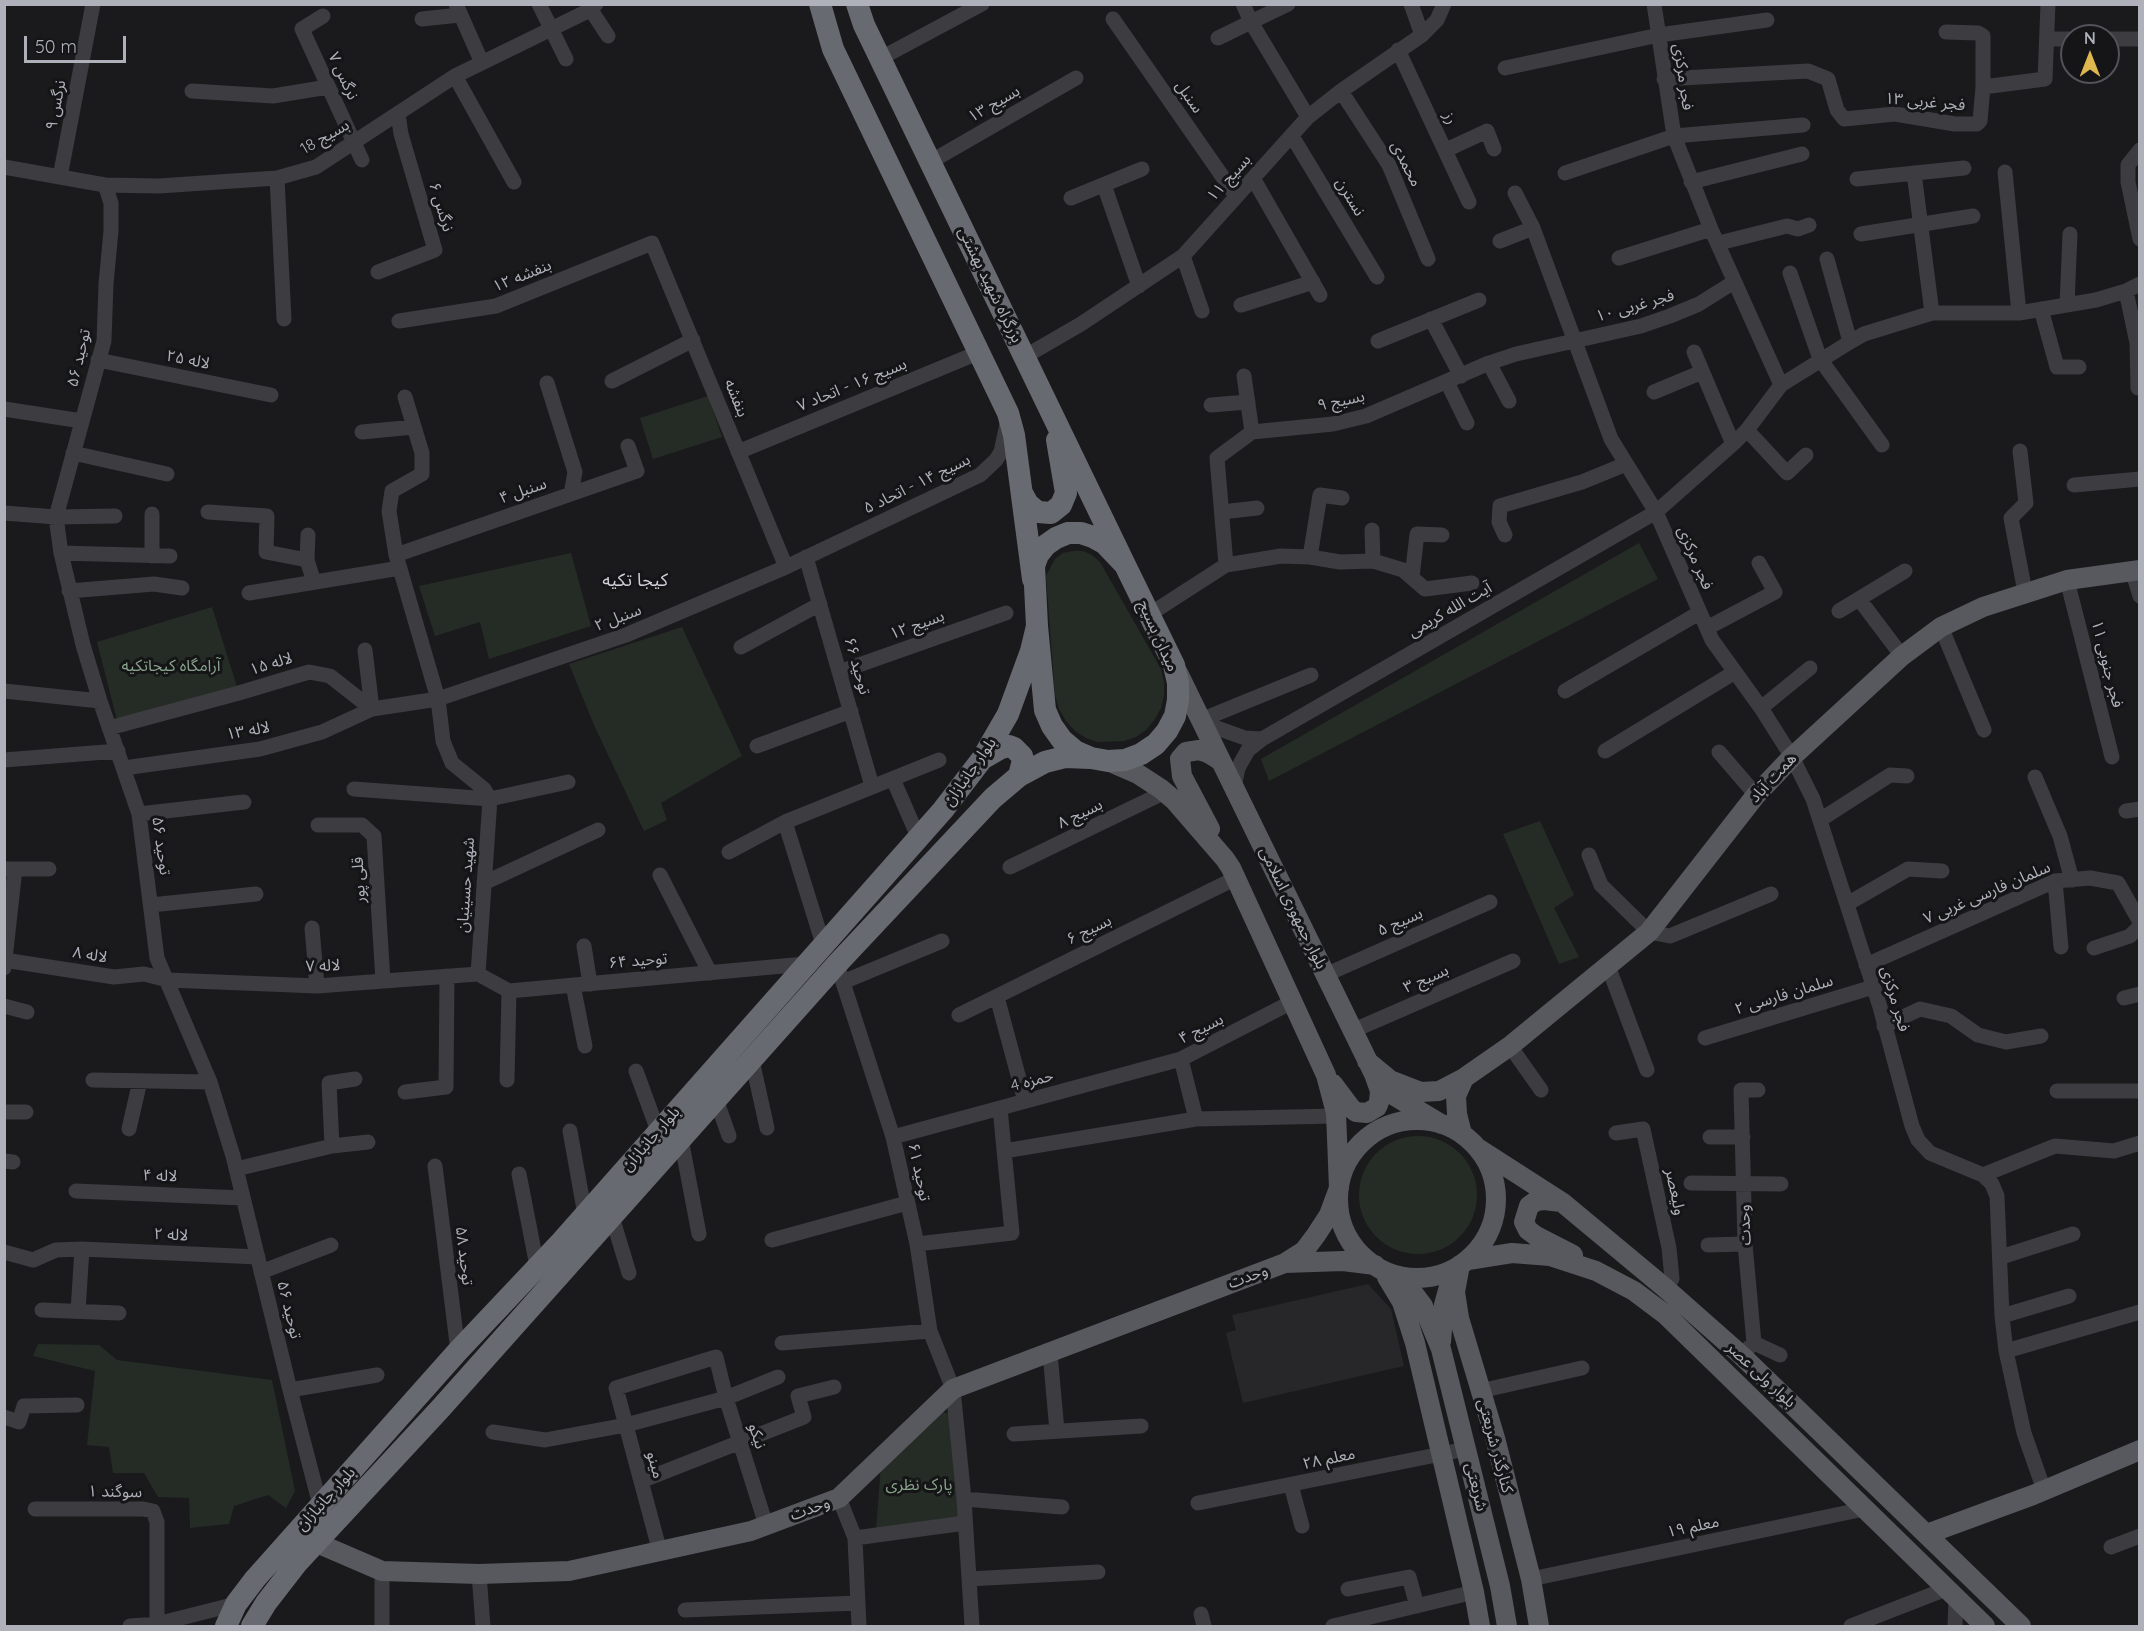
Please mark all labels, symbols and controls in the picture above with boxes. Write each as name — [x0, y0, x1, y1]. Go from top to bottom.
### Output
scale bar — [27, 24, 129, 62]
north arrow — [2060, 24, 2120, 84]
text: N — [2084, 28, 2096, 48]
text: 50 m — [35, 35, 77, 58]
street label: فجر مرکزی — [1669, 42, 1697, 112]
street label: نرگس ۷ — [324, 49, 362, 103]
street label: سنبل — [1171, 77, 1207, 117]
street label: نرگس ۹ — [42, 78, 70, 132]
street label: بسیج ۱۳ — [965, 81, 1023, 127]
street label: فجر غربی ۱۳ — [1884, 89, 1966, 115]
street label: رز — [1439, 109, 1461, 127]
street label: بسیج 18 — [297, 115, 353, 159]
street label: محمدی — [1386, 138, 1426, 190]
street label: بسیج ۱۱ — [1203, 150, 1255, 206]
street label: نسترن — [1331, 174, 1369, 220]
street label: نرگس ۶ — [424, 180, 458, 234]
street label: بزرگراه شهید بهشتی — [954, 224, 1026, 346]
street label: بنفشه ۱۲ — [490, 256, 554, 296]
street label: فجر غربی ۱۰ — [1594, 286, 1676, 326]
street label: توحید ۵۶ — [63, 327, 95, 389]
street label: لاله ۲۵ — [165, 346, 211, 374]
street label: بسیج ۱۶ - اتحاد ۷ — [794, 354, 910, 416]
street label: بنفشه — [720, 376, 752, 420]
street label: بسیج ۹ — [1316, 387, 1366, 415]
street label: بسیج ۱۴ - اتحاد ۵ — [860, 450, 974, 518]
street label: سنبل ۴ — [497, 474, 549, 508]
street label: فجر مرکزی — [1673, 523, 1717, 593]
district label: کیجا تکیه — [602, 570, 668, 592]
street label: آیت الله کریمی — [1405, 578, 1495, 642]
street label: میدان بسیج — [1134, 597, 1182, 675]
street label: سنبل ۲ — [592, 600, 644, 636]
street label: بسیج ۱۲ — [887, 606, 947, 644]
street label: فجر جنوبی ۱۱ — [2087, 618, 2127, 710]
street label: توحید ۶۶ — [840, 635, 874, 697]
street label: لاله ۱۵ — [247, 648, 295, 680]
park label: آرامگاه کیجاتکیه — [121, 656, 221, 676]
street label: لاله ۱۳ — [225, 718, 271, 744]
street label: بلوار جانبازان — [939, 734, 1001, 810]
street label: همت آباد — [1745, 749, 1801, 807]
street label: بسیج ۸ — [1054, 795, 1106, 833]
street label: توحید ۵۶ — [147, 815, 175, 877]
street label: شهید حسینیان — [453, 837, 479, 933]
street label: بلوار جمهوری اسلامی — [1255, 844, 1331, 972]
street label: قلی پور — [348, 856, 370, 904]
street label: سلمان فارسی غربی ۷ — [1921, 858, 2053, 928]
street label: بسیج ۵ — [1374, 904, 1426, 940]
street label: بسیج ۶ — [1063, 911, 1115, 949]
street label: لاله ۸ — [71, 943, 109, 967]
street label: توحید ۶۴ — [608, 949, 668, 973]
street label: لاله ۷ — [305, 956, 341, 976]
street label: بسیج ۳ — [1400, 961, 1452, 997]
street label: فجر مرکزی — [1877, 964, 1913, 1034]
street label: سلمان فارسی ۲ — [1733, 971, 1835, 1019]
street label: بسیج ۴ — [1175, 1010, 1227, 1048]
street label: حمزه 4 — [1008, 1066, 1056, 1096]
street label: بلوار جانبازان — [618, 1103, 684, 1175]
street label: توحید ۶۱ — [903, 1141, 935, 1203]
street label: لاله ۴ — [142, 1166, 178, 1186]
street label: ولیعصر — [1661, 1167, 1689, 1217]
street label: وحدت — [1735, 1204, 1755, 1246]
street label: لاله ۲ — [153, 1225, 189, 1245]
street label: توحید ۵۸ — [451, 1226, 477, 1286]
street label: وحدت — [1225, 1261, 1271, 1293]
street label: توحید ۵۶ — [273, 1279, 305, 1341]
street label: بلوار ولی عصر — [1722, 1338, 1800, 1412]
street label: کنارگذر شریعتی — [1473, 1397, 1517, 1495]
street label: نیکو — [744, 1421, 770, 1451]
street label: معلم ۲۸ — [1301, 1444, 1357, 1474]
street label: مینو — [642, 1449, 668, 1481]
street label: شریعتی — [1461, 1461, 1491, 1513]
street label: بلوار جانبازان — [292, 1463, 360, 1535]
park label: پارک نظری — [885, 1475, 953, 1495]
street label: سوگند ۱ — [88, 1482, 142, 1502]
street label: وحدت — [787, 1493, 833, 1525]
street label: معلم ۱۹ — [1665, 1512, 1721, 1542]

